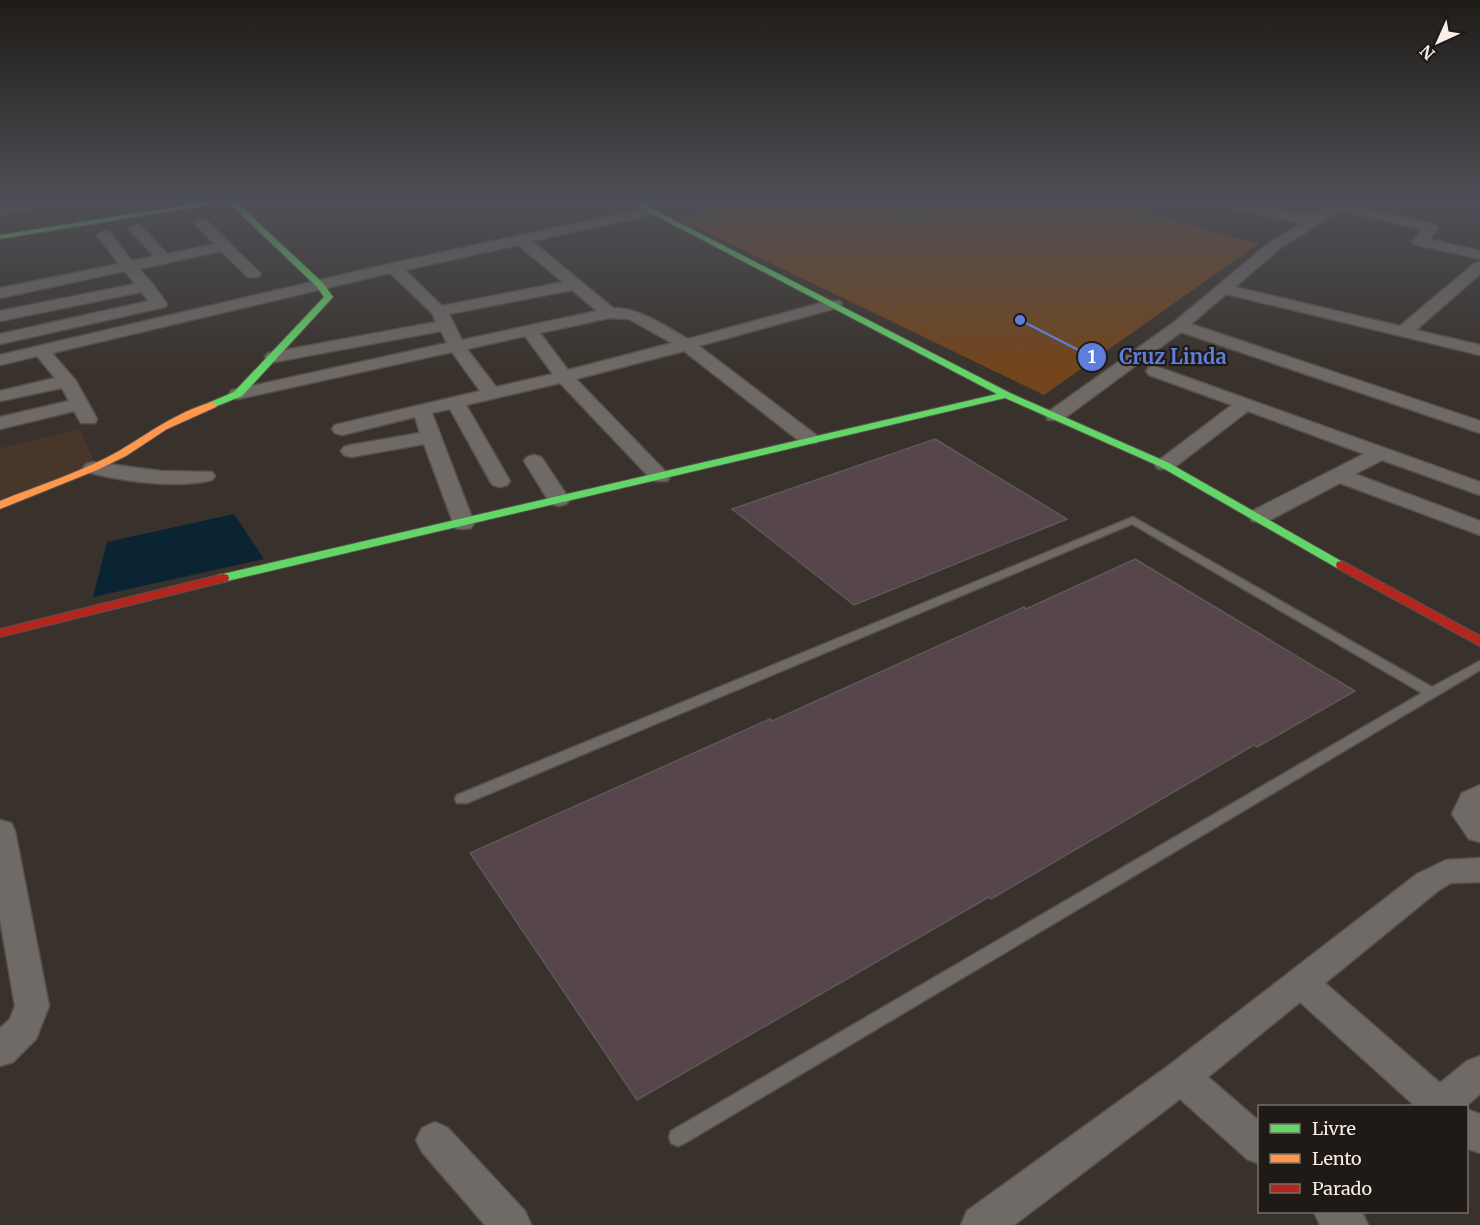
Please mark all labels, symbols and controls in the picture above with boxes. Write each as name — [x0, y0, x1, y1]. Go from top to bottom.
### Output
north arrow — [1408, 12, 1468, 72]
text: N — [1416, 41, 1439, 64]
callout: Cruz Linda — [1077, 338, 1239, 376]
text: Cruz Linda — [1119, 344, 1227, 369]
text: 1 — [1088, 345, 1096, 368]
legend — [1258, 1105, 1468, 1213]
text: Livre — [1312, 1117, 1356, 1140]
text: Lento — [1312, 1147, 1362, 1170]
text: Parado — [1312, 1177, 1372, 1200]

